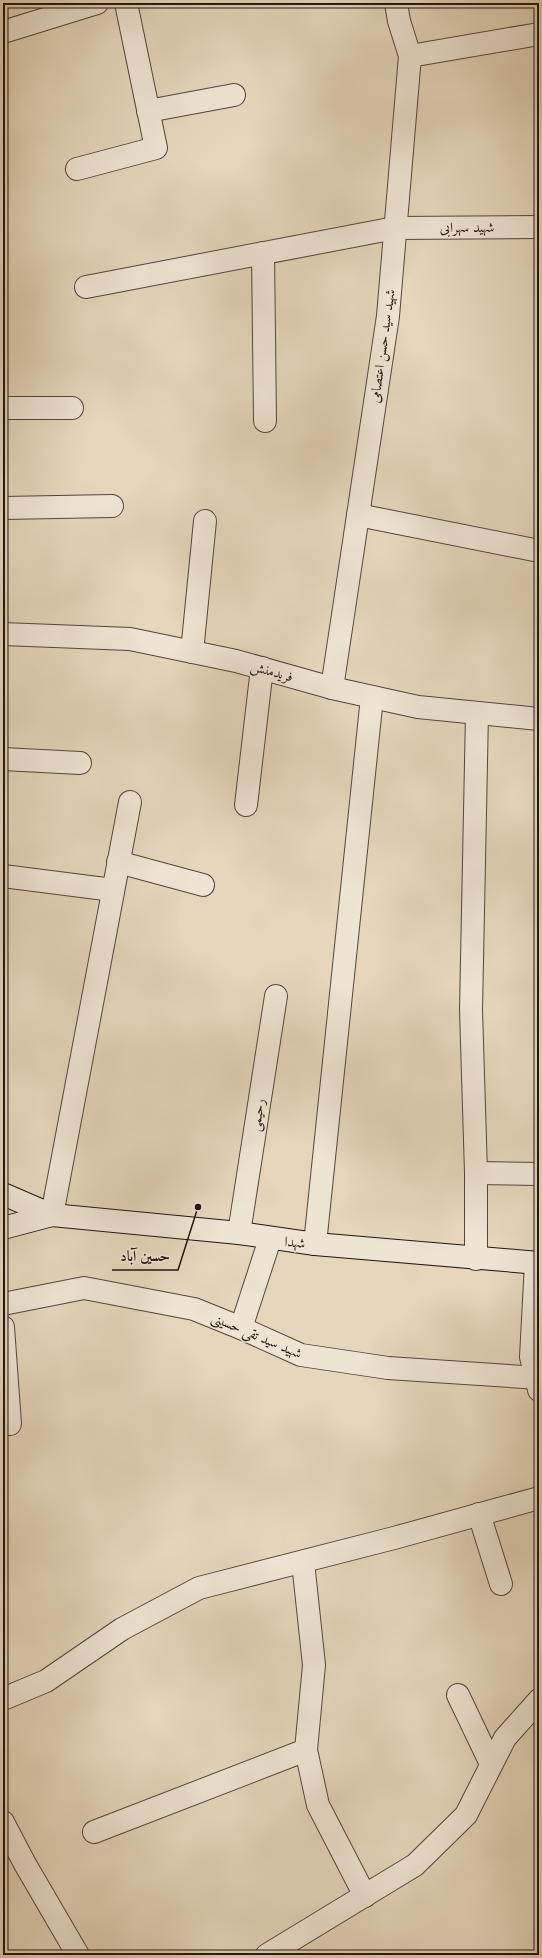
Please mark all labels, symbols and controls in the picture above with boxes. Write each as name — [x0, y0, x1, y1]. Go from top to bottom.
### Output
street label: شهید سهرابی — [440, 218, 494, 237]
street label: شهید سید حسن اعتصامی — [365, 288, 400, 404]
street label: فریدمنش — [248, 656, 295, 687]
street label: رحیمی — [246, 1097, 269, 1133]
street label: شهدا — [284, 1232, 307, 1253]
callout: حسین آباد — [112, 1243, 178, 1270]
text: حسین آباد — [120, 1246, 170, 1266]
street label: شهید سید تقی حسینی — [208, 1308, 305, 1364]

